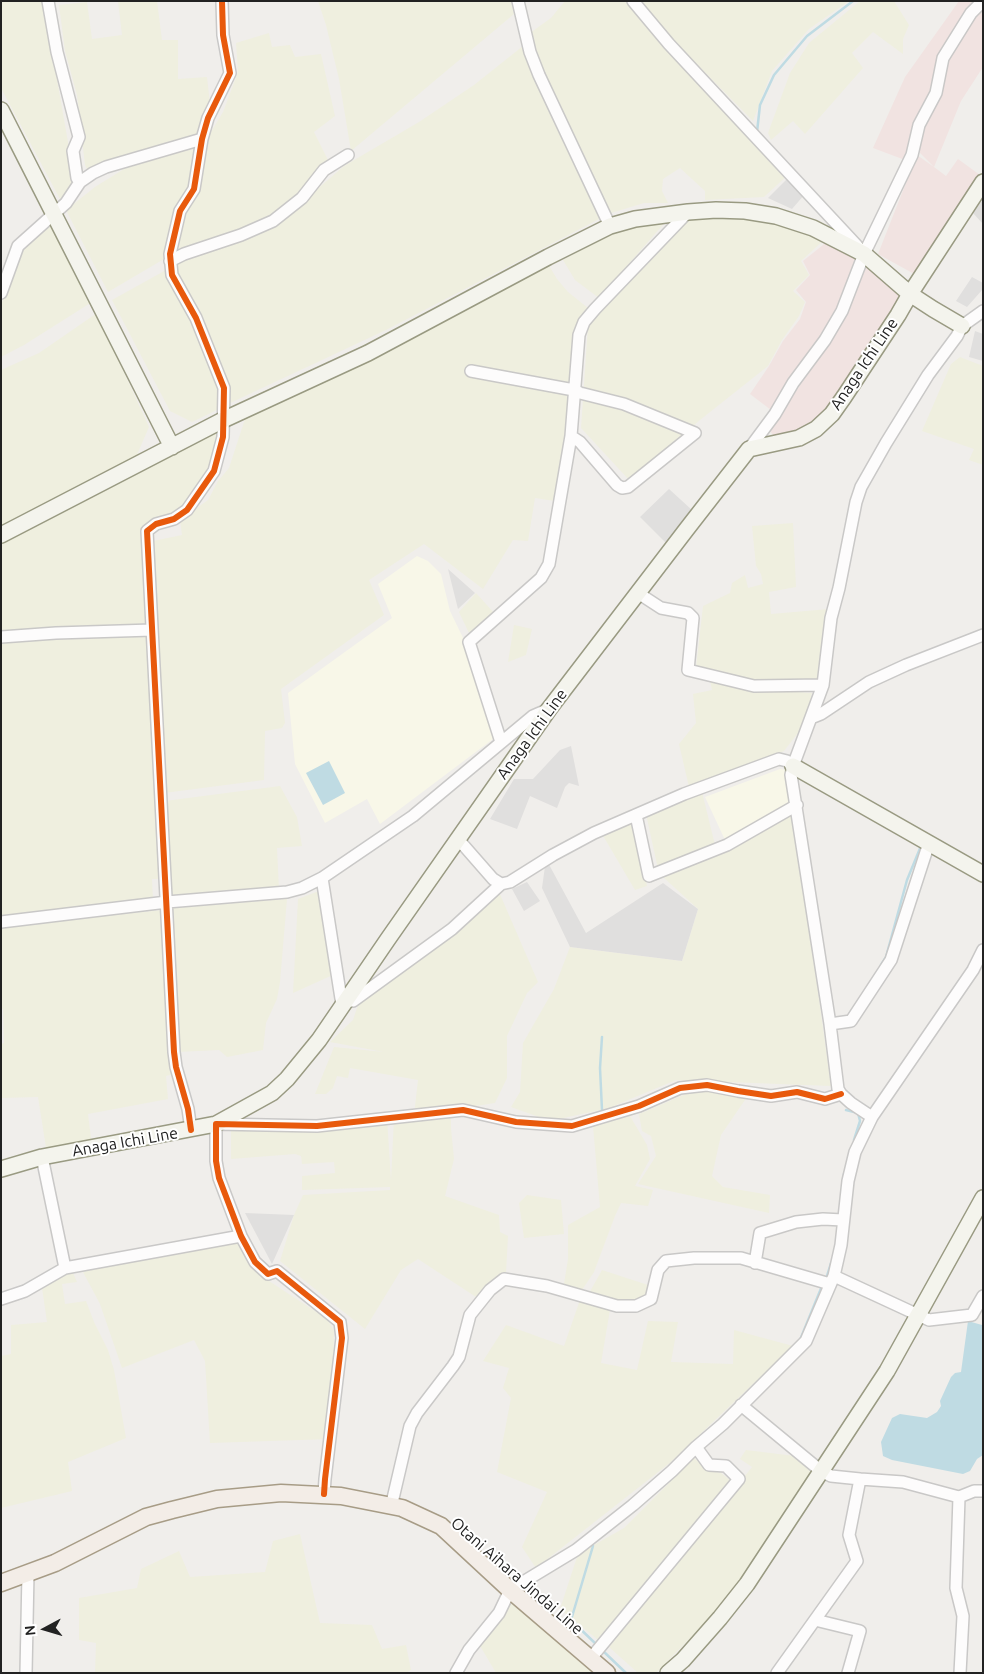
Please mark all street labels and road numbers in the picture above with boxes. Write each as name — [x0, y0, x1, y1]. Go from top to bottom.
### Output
street label: Anaga Ichi Line — [826, 314, 902, 414]
street label: Anaga Ichi Line — [493, 685, 571, 783]
street label: Anaga Ichi Line — [71, 1123, 179, 1161]
street label: Otani Aihara Jindai Line — [447, 1513, 587, 1639]

